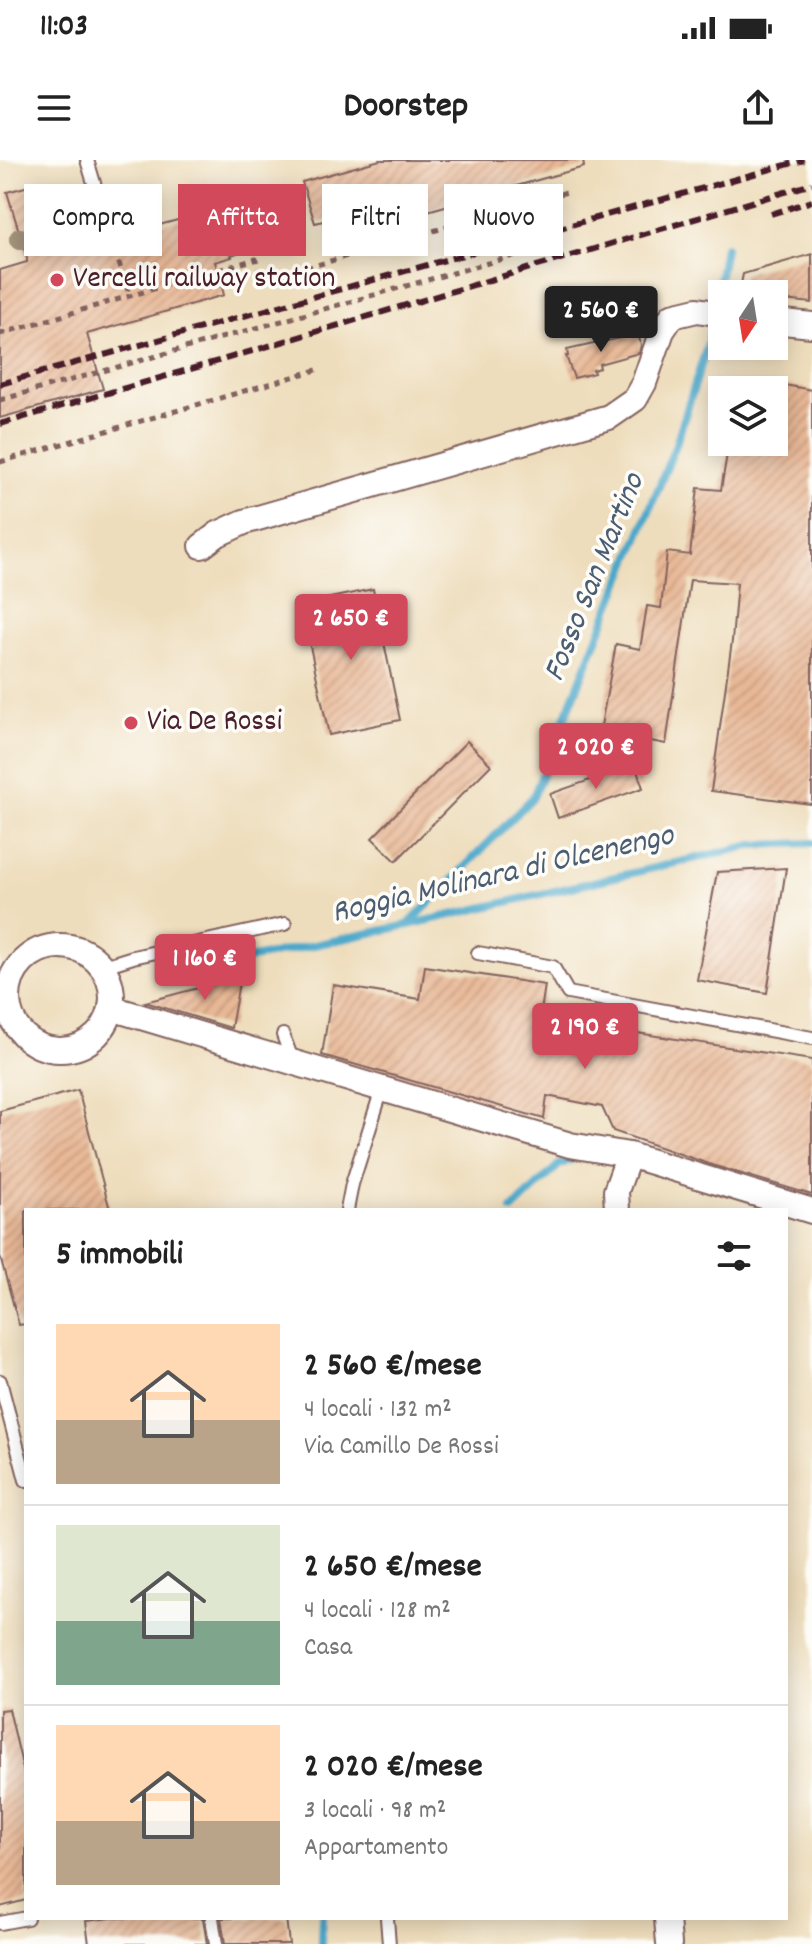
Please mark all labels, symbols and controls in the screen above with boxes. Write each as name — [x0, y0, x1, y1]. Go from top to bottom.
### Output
text: 11:03 — [40, 7, 88, 50]
text: Doorstep — [344, 82, 468, 134]
icon: menu — [32, 86, 76, 130]
icon: share — [736, 86, 780, 130]
chip: Compra — [24, 184, 162, 256]
chip: Affitta — [178, 184, 306, 256]
chip: Filtri — [322, 184, 428, 256]
chip: Nuovo — [444, 184, 563, 256]
place label: Vercelli railway station — [73, 259, 335, 302]
marker: Vercelli railway station — [48, 271, 66, 289]
north arrow — [708, 280, 788, 360]
map controls — [708, 280, 788, 456]
pin: 2 560 € — [527, 286, 675, 354]
text: 2 560 € — [563, 293, 639, 330]
button: layers — [708, 376, 788, 456]
water label: Fosso San Martino — [533, 465, 659, 689]
pin: 2 650 € — [277, 594, 425, 662]
text: 2 650 € — [313, 601, 389, 638]
place label: Via De Rossi — [147, 702, 282, 745]
marker: Via De Rossi — [122, 714, 140, 732]
pin: 2 020 € — [522, 723, 670, 791]
text: 2 020 € — [557, 730, 635, 767]
water label: Roggia Molinara di Olcenengo — [328, 814, 680, 938]
pin: 1 160 € — [131, 934, 279, 1002]
text: 1 160 € — [173, 941, 237, 978]
pin: 2 190 € — [511, 1003, 659, 1071]
text: 2 190 € — [550, 1010, 620, 1047]
text: 5 immobili — [56, 1232, 183, 1281]
icon: filters — [712, 1234, 756, 1278]
text: 2 560 €/mese — [304, 1343, 482, 1392]
icon: home — [120, 1356, 216, 1452]
text: 4 locali · 132 m² — [304, 1392, 452, 1429]
text: Via Camillo De Rossi — [304, 1429, 499, 1466]
text: 2 650 €/mese — [304, 1544, 482, 1593]
icon: home — [120, 1557, 216, 1653]
text: 4 locali · 128 m² — [304, 1593, 451, 1630]
text: Casa — [304, 1630, 352, 1667]
text: 2 020 €/mese — [304, 1744, 483, 1793]
icon: home — [120, 1757, 216, 1853]
text: 3 locali · 98 m² — [304, 1793, 446, 1830]
text: Appartamento — [304, 1830, 448, 1867]

